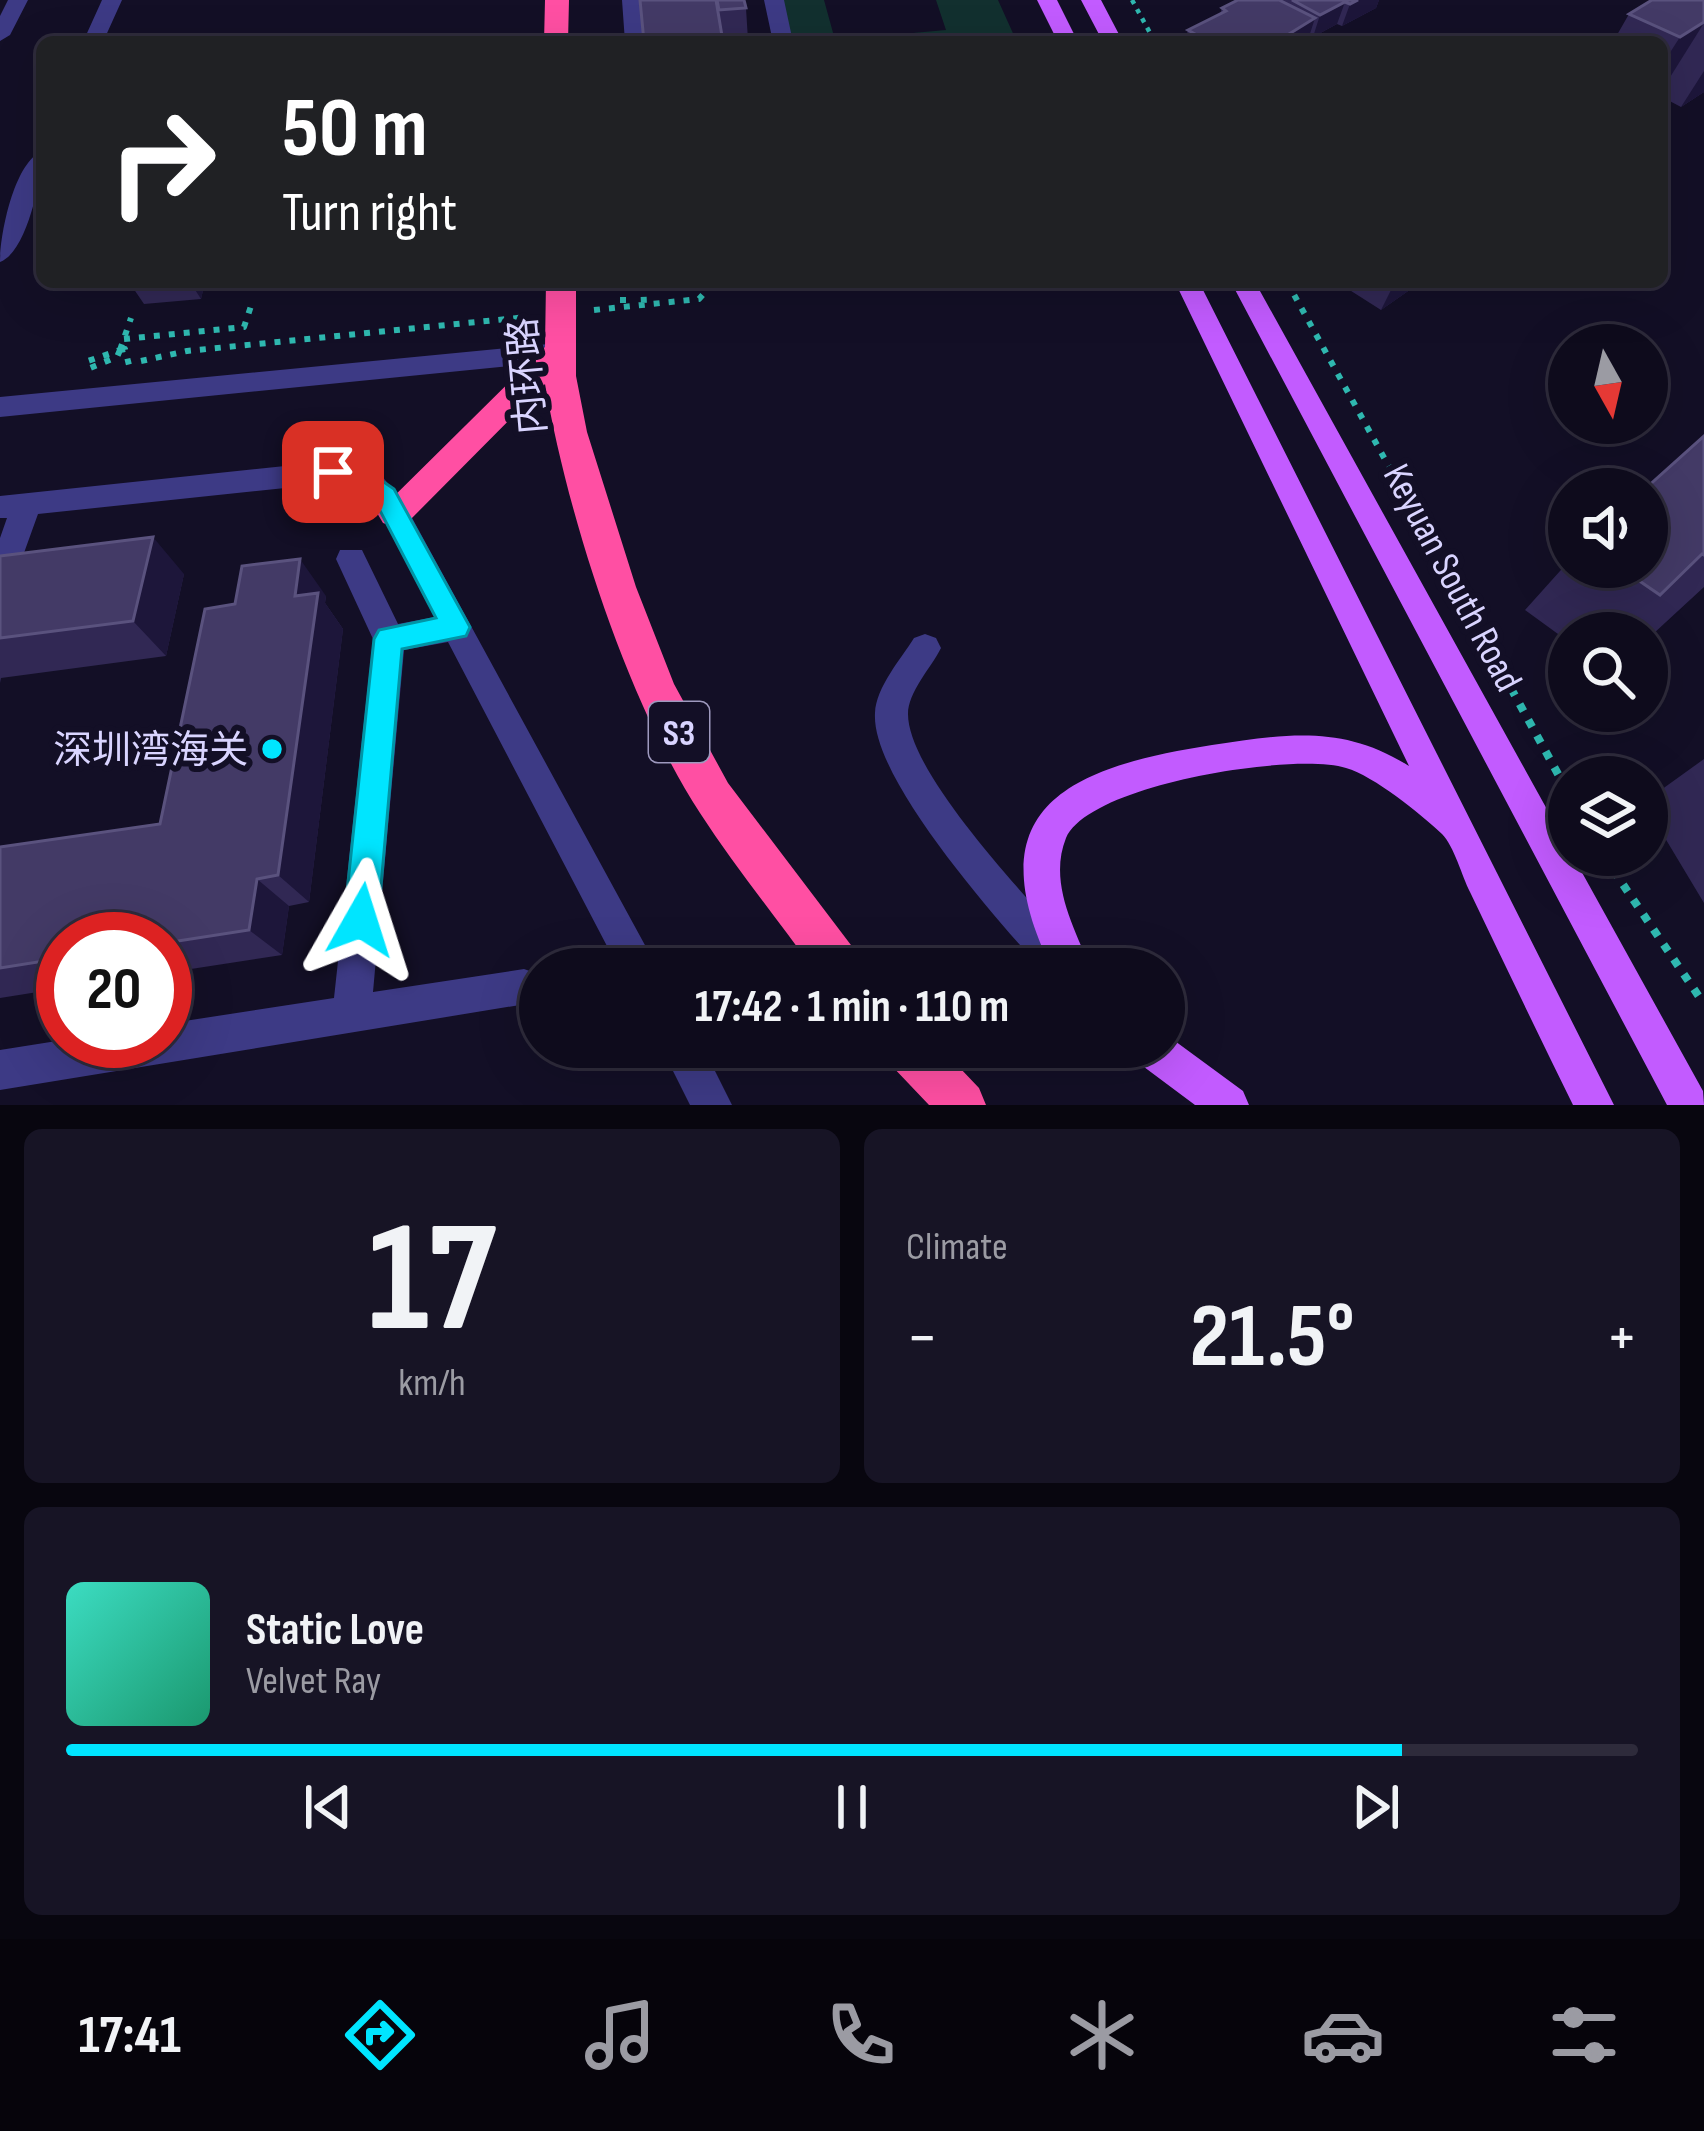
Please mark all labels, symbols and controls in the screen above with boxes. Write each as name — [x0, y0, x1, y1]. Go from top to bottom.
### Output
text: 50 m — [282, 79, 428, 180]
icon: right — [84, 84, 240, 240]
text: Turn right — [282, 181, 457, 246]
street label: 内环路 — [500, 315, 557, 436]
north arrow — [1548, 324, 1668, 444]
map controls — [1548, 324, 1668, 876]
pin — [282, 421, 384, 523]
icon: arrive — [300, 439, 366, 505]
street label: Keyuan South Road — [1372, 457, 1531, 700]
button: sound — [1548, 468, 1668, 588]
button: search — [1548, 612, 1668, 732]
road number: S3 — [649, 702, 709, 762]
place label: 深圳湾海关 — [53, 728, 248, 775]
marker: 深圳湾海关 — [259, 736, 285, 762]
button: layers — [1548, 756, 1668, 876]
position arrow — [298, 857, 424, 983]
speed limit sign: 20 — [36, 912, 192, 1068]
text: 17:42 · 1 min · 110 m — [695, 980, 1009, 1035]
text: 17 — [368, 1188, 496, 1375]
text: Climate — [906, 1224, 1008, 1271]
text: 21.5° — [1189, 1284, 1355, 1392]
text: − — [906, 1299, 938, 1378]
text: + — [1606, 1299, 1638, 1378]
text: km/h — [398, 1360, 466, 1407]
text: Static Love — [246, 1603, 424, 1658]
text: Velvet Ray — [246, 1658, 381, 1705]
icon: previous — [295, 1774, 361, 1840]
icon: pause — [819, 1774, 885, 1840]
icon: next — [1343, 1774, 1409, 1840]
icon: directions — [338, 1993, 422, 2077]
icon: music — [578, 1993, 662, 2077]
icon: phone — [819, 1993, 903, 2077]
icon: climate — [1060, 1993, 1144, 2077]
icon: car — [1301, 1993, 1385, 2077]
icon: filters — [1542, 1993, 1626, 2077]
text: 17:41 — [78, 2003, 181, 2068]

